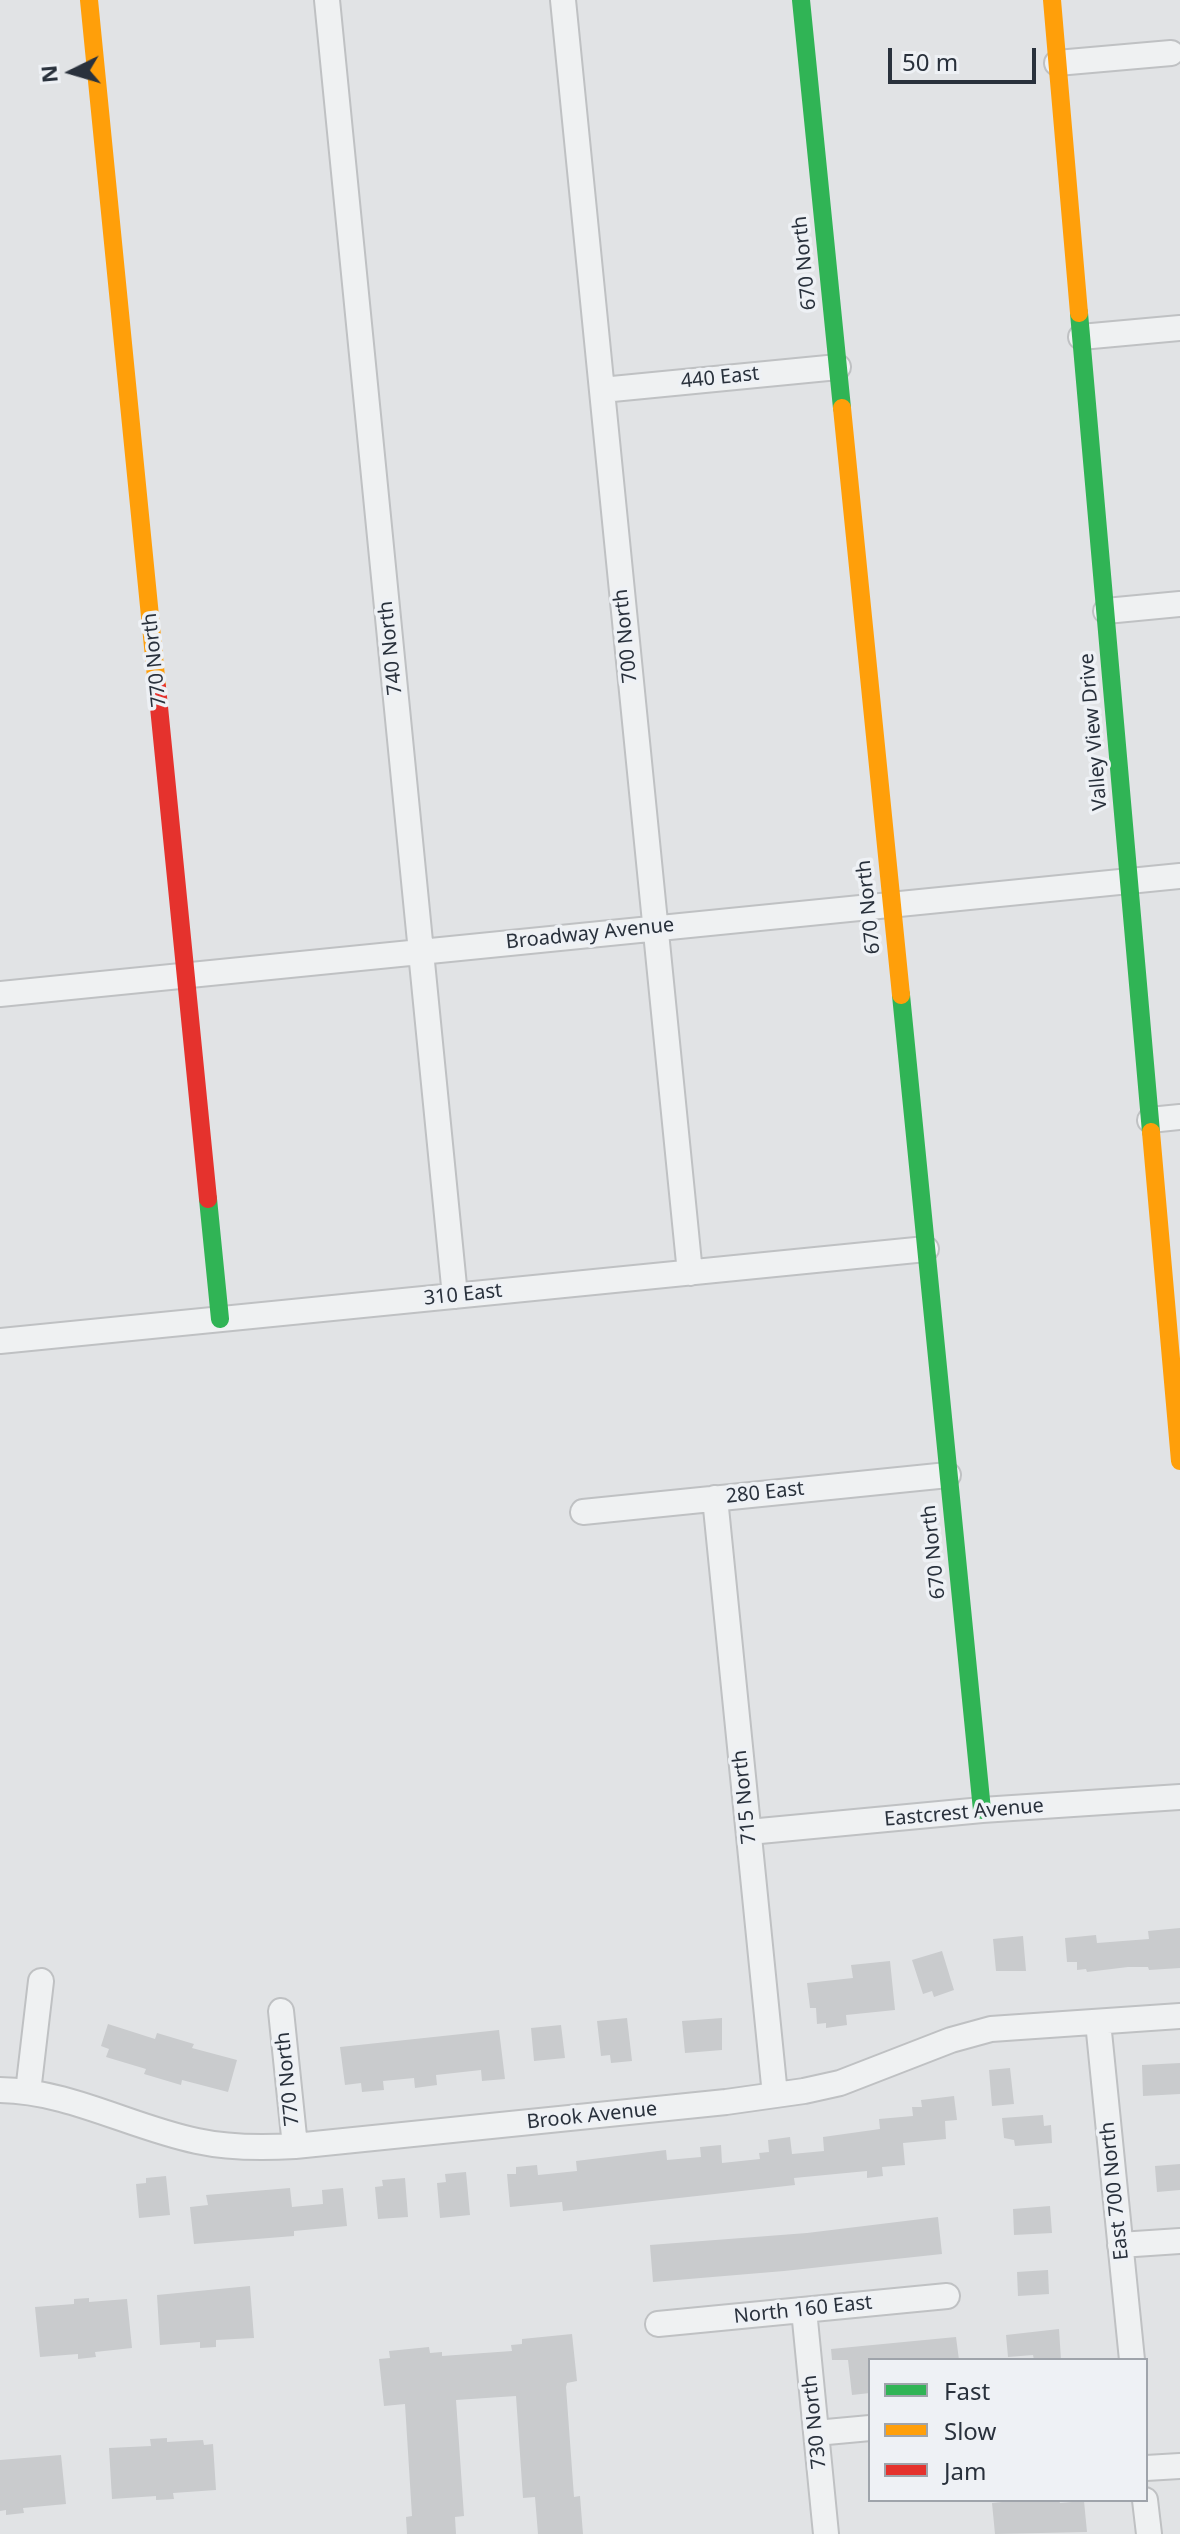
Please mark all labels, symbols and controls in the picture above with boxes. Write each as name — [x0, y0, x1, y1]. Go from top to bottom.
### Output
north arrow — [32, 32, 112, 112]
scale bar — [892, 32, 1040, 82]
text: 50 m — [902, 45, 958, 78]
text: N — [32, 64, 64, 84]
street label: 670 North — [788, 215, 822, 311]
street label: 440 East — [680, 362, 760, 394]
street label: 700 North — [609, 588, 643, 684]
street label: 740 North — [374, 600, 408, 696]
street label: 770 North — [138, 612, 172, 708]
street label: Valley View Drive — [1075, 652, 1113, 812]
street label: 670 North — [852, 859, 886, 955]
street label: Broadway Avenue — [505, 913, 675, 955]
street label: 310 East — [423, 1279, 503, 1311]
street label: 280 East — [725, 1477, 805, 1509]
street label: 670 North — [917, 1504, 951, 1600]
street label: 715 North — [728, 1749, 762, 1845]
street label: Eastcrest Avenue — [883, 1794, 1045, 1832]
street label: 770 North — [271, 2031, 305, 2127]
street label: Brook Avenue — [526, 2097, 658, 2135]
street label: East 700 North — [1096, 2121, 1134, 2261]
street label: North 160 East — [733, 2291, 873, 2329]
legend — [868, 2358, 1148, 2502]
street label: 730 North — [798, 2374, 832, 2470]
text: Fast — [944, 2374, 990, 2407]
text: Slow — [944, 2414, 996, 2447]
text: Jam — [944, 2454, 986, 2487]

